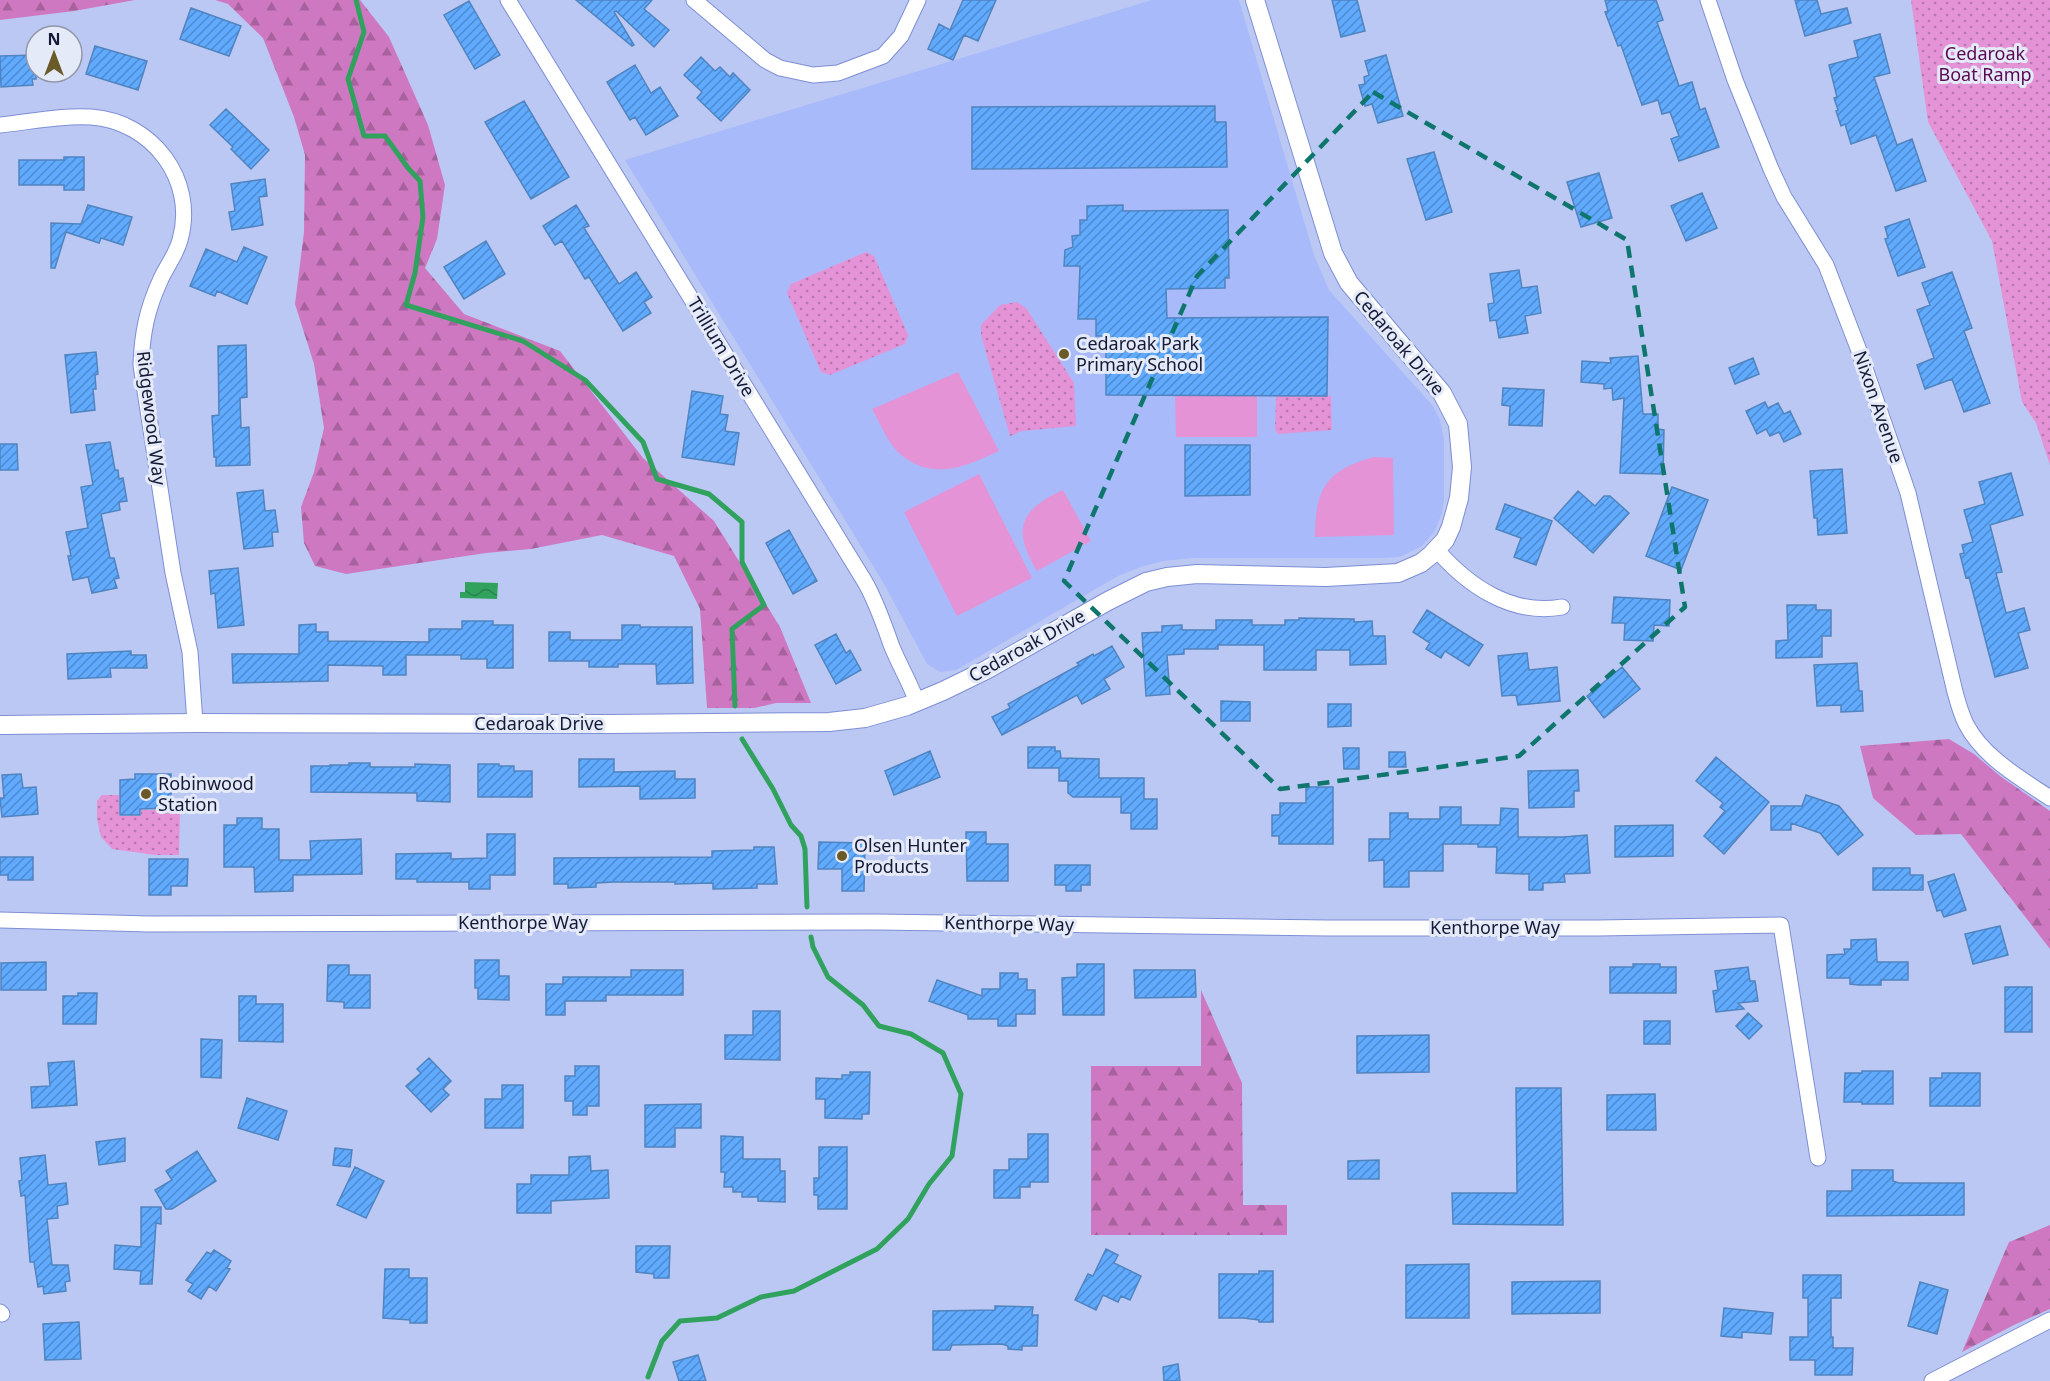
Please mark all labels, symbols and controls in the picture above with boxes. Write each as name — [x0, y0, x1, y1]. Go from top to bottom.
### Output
north arrow — [24, 24, 84, 84]
text: N — [47, 28, 61, 50]
park label: Cedaroak Boat Ramp — [1938, 41, 2032, 86]
street label: Cedaroak Drive — [1349, 285, 1451, 400]
street label: Trillium Drive — [683, 292, 761, 401]
place label: Cedaroak Park Primary School — [1076, 331, 1203, 376]
marker: Cedaroak Park Primary School — [1057, 347, 1071, 361]
street label: Nixon Avenue — [1848, 347, 1909, 466]
street label: Ridgewood Way — [132, 349, 172, 487]
street label: Cedaroak Drive — [964, 603, 1089, 687]
street label: Cedaroak Drive — [474, 711, 604, 735]
place label: Robinwood Station — [158, 771, 254, 816]
marker: Robinwood Station — [139, 787, 153, 801]
place label: Olsen Hunter Products — [854, 833, 968, 878]
marker: Olsen Hunter Products — [835, 849, 849, 863]
street label: Kenthorpe Way — [458, 910, 589, 934]
street label: Kenthorpe Way — [944, 910, 1075, 936]
street label: Kenthorpe Way — [1430, 915, 1561, 939]

